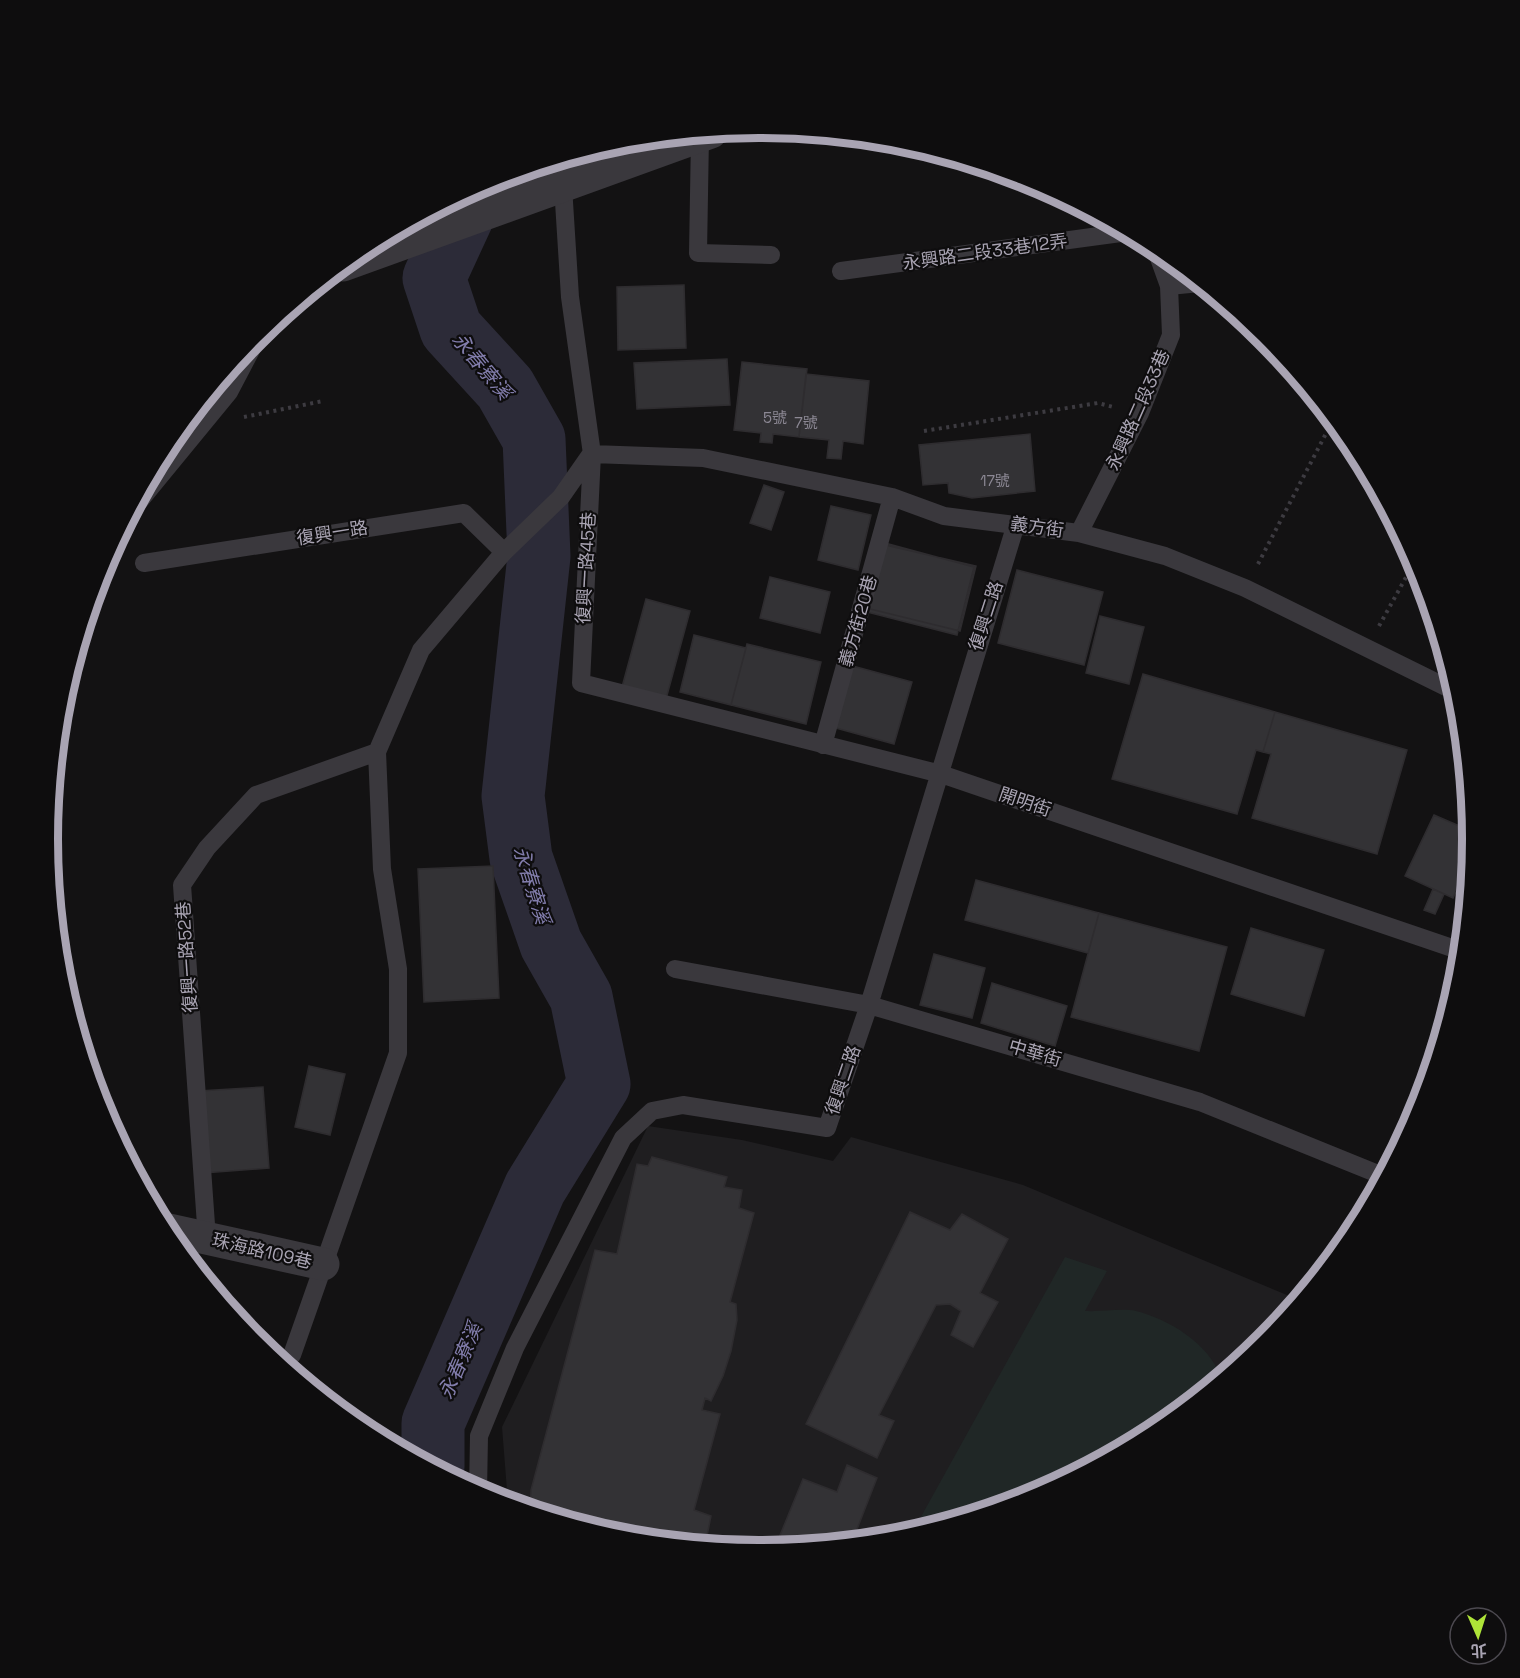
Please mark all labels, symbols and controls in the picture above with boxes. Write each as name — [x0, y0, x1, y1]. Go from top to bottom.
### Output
street label: 永興路二段33巷12弄 — [901, 229, 1069, 274]
water label: 永春寮溪 — [446, 327, 520, 407]
street label: 永興路二段33巷 — [1101, 346, 1174, 474]
house number: 5號 — [763, 408, 787, 427]
house number: 7號 — [794, 413, 818, 432]
house number: 17號 — [980, 471, 1010, 490]
street label: 復興一路45巷 — [571, 511, 600, 625]
street label: 義方街 — [1009, 511, 1065, 542]
street label: 復興一路 — [295, 516, 369, 549]
street label: 義方街20巷 — [833, 572, 882, 669]
street label: 復興二路 — [963, 578, 1008, 654]
street label: 開明街 — [996, 782, 1054, 821]
water label: 永春寮溪 — [508, 843, 557, 930]
street label: 復興一路52巷 — [171, 901, 202, 1013]
street label: 中華街 — [1006, 1034, 1064, 1071]
street label: 復興二路 — [820, 1042, 865, 1118]
street label: 珠海路109巷 — [210, 1228, 314, 1273]
water label: 永春寮溪 — [432, 1316, 489, 1403]
north arrow — [1448, 1606, 1508, 1666]
text: 北 — [1470, 1640, 1487, 1661]

